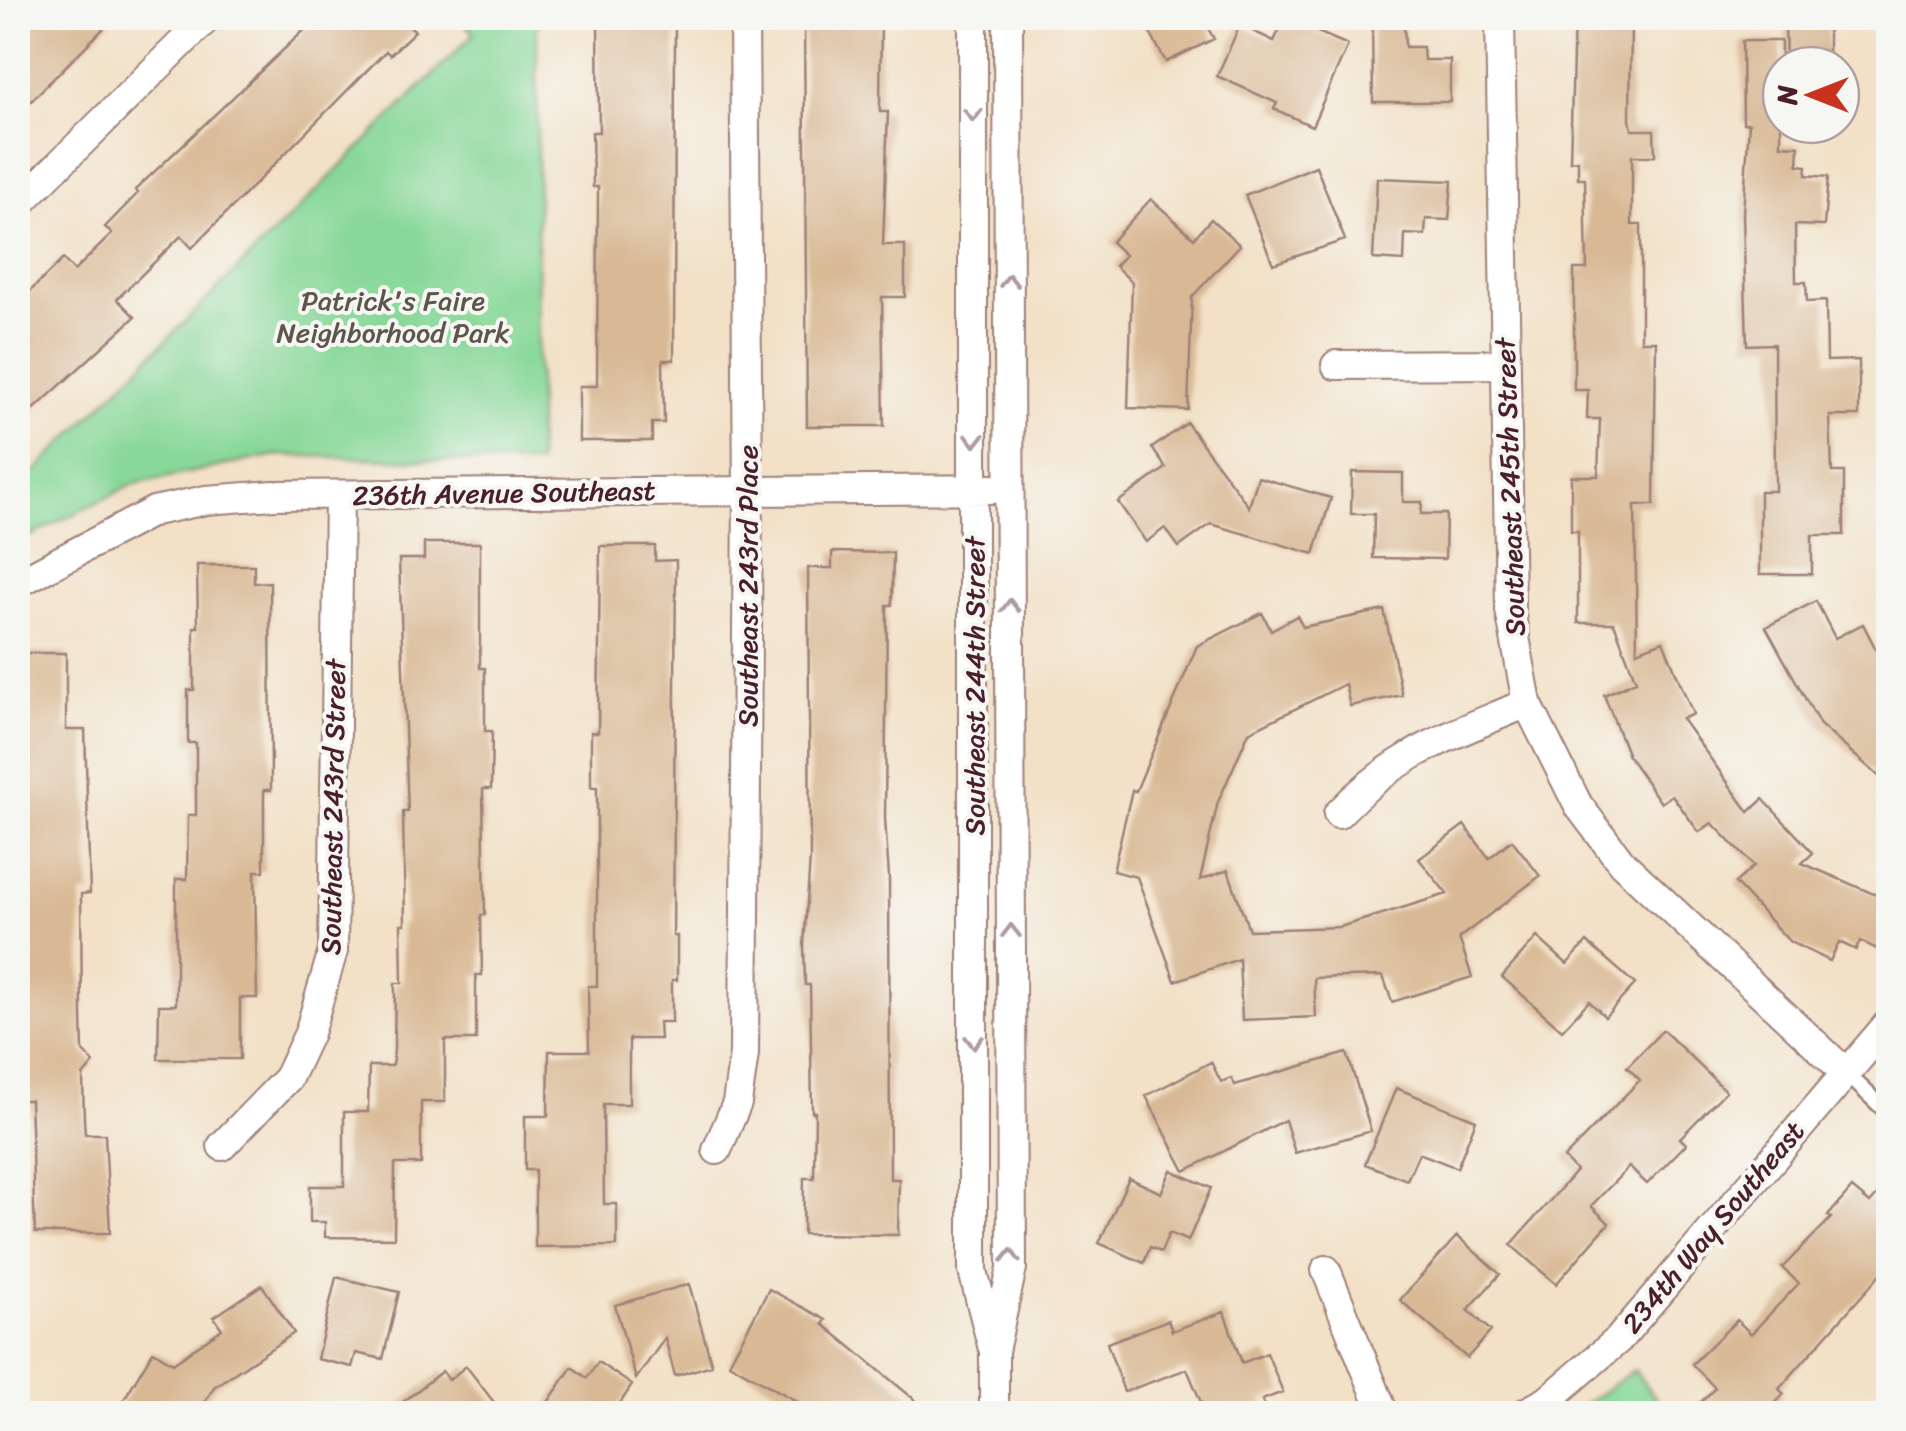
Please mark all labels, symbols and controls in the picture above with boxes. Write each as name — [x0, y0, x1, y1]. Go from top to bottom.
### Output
north arrow — [1761, 45, 1861, 145]
text: N — [1762, 85, 1811, 106]
one-way arrow — [962, 108, 984, 123]
one-way arrow — [998, 272, 1020, 288]
park label: Patrick's Faire Neighborhood Park — [276, 276, 510, 357]
street label: Southeast 245th Street — [1480, 335, 1540, 637]
one-way arrow — [964, 432, 985, 448]
street label: Southeast 243rd Place — [723, 445, 772, 727]
street label: 236th Avenue Southeast — [352, 466, 656, 520]
street label: Southeast 244th Street — [950, 535, 999, 836]
one-way arrow — [999, 597, 1021, 612]
street label: Southeast 243rd Street — [306, 657, 360, 955]
one-way arrow — [1000, 922, 1022, 938]
one-way arrow — [963, 1034, 985, 1050]
street label: 234th Way Southeast — [1609, 1109, 1817, 1345]
one-way arrow — [1001, 1247, 1022, 1263]

